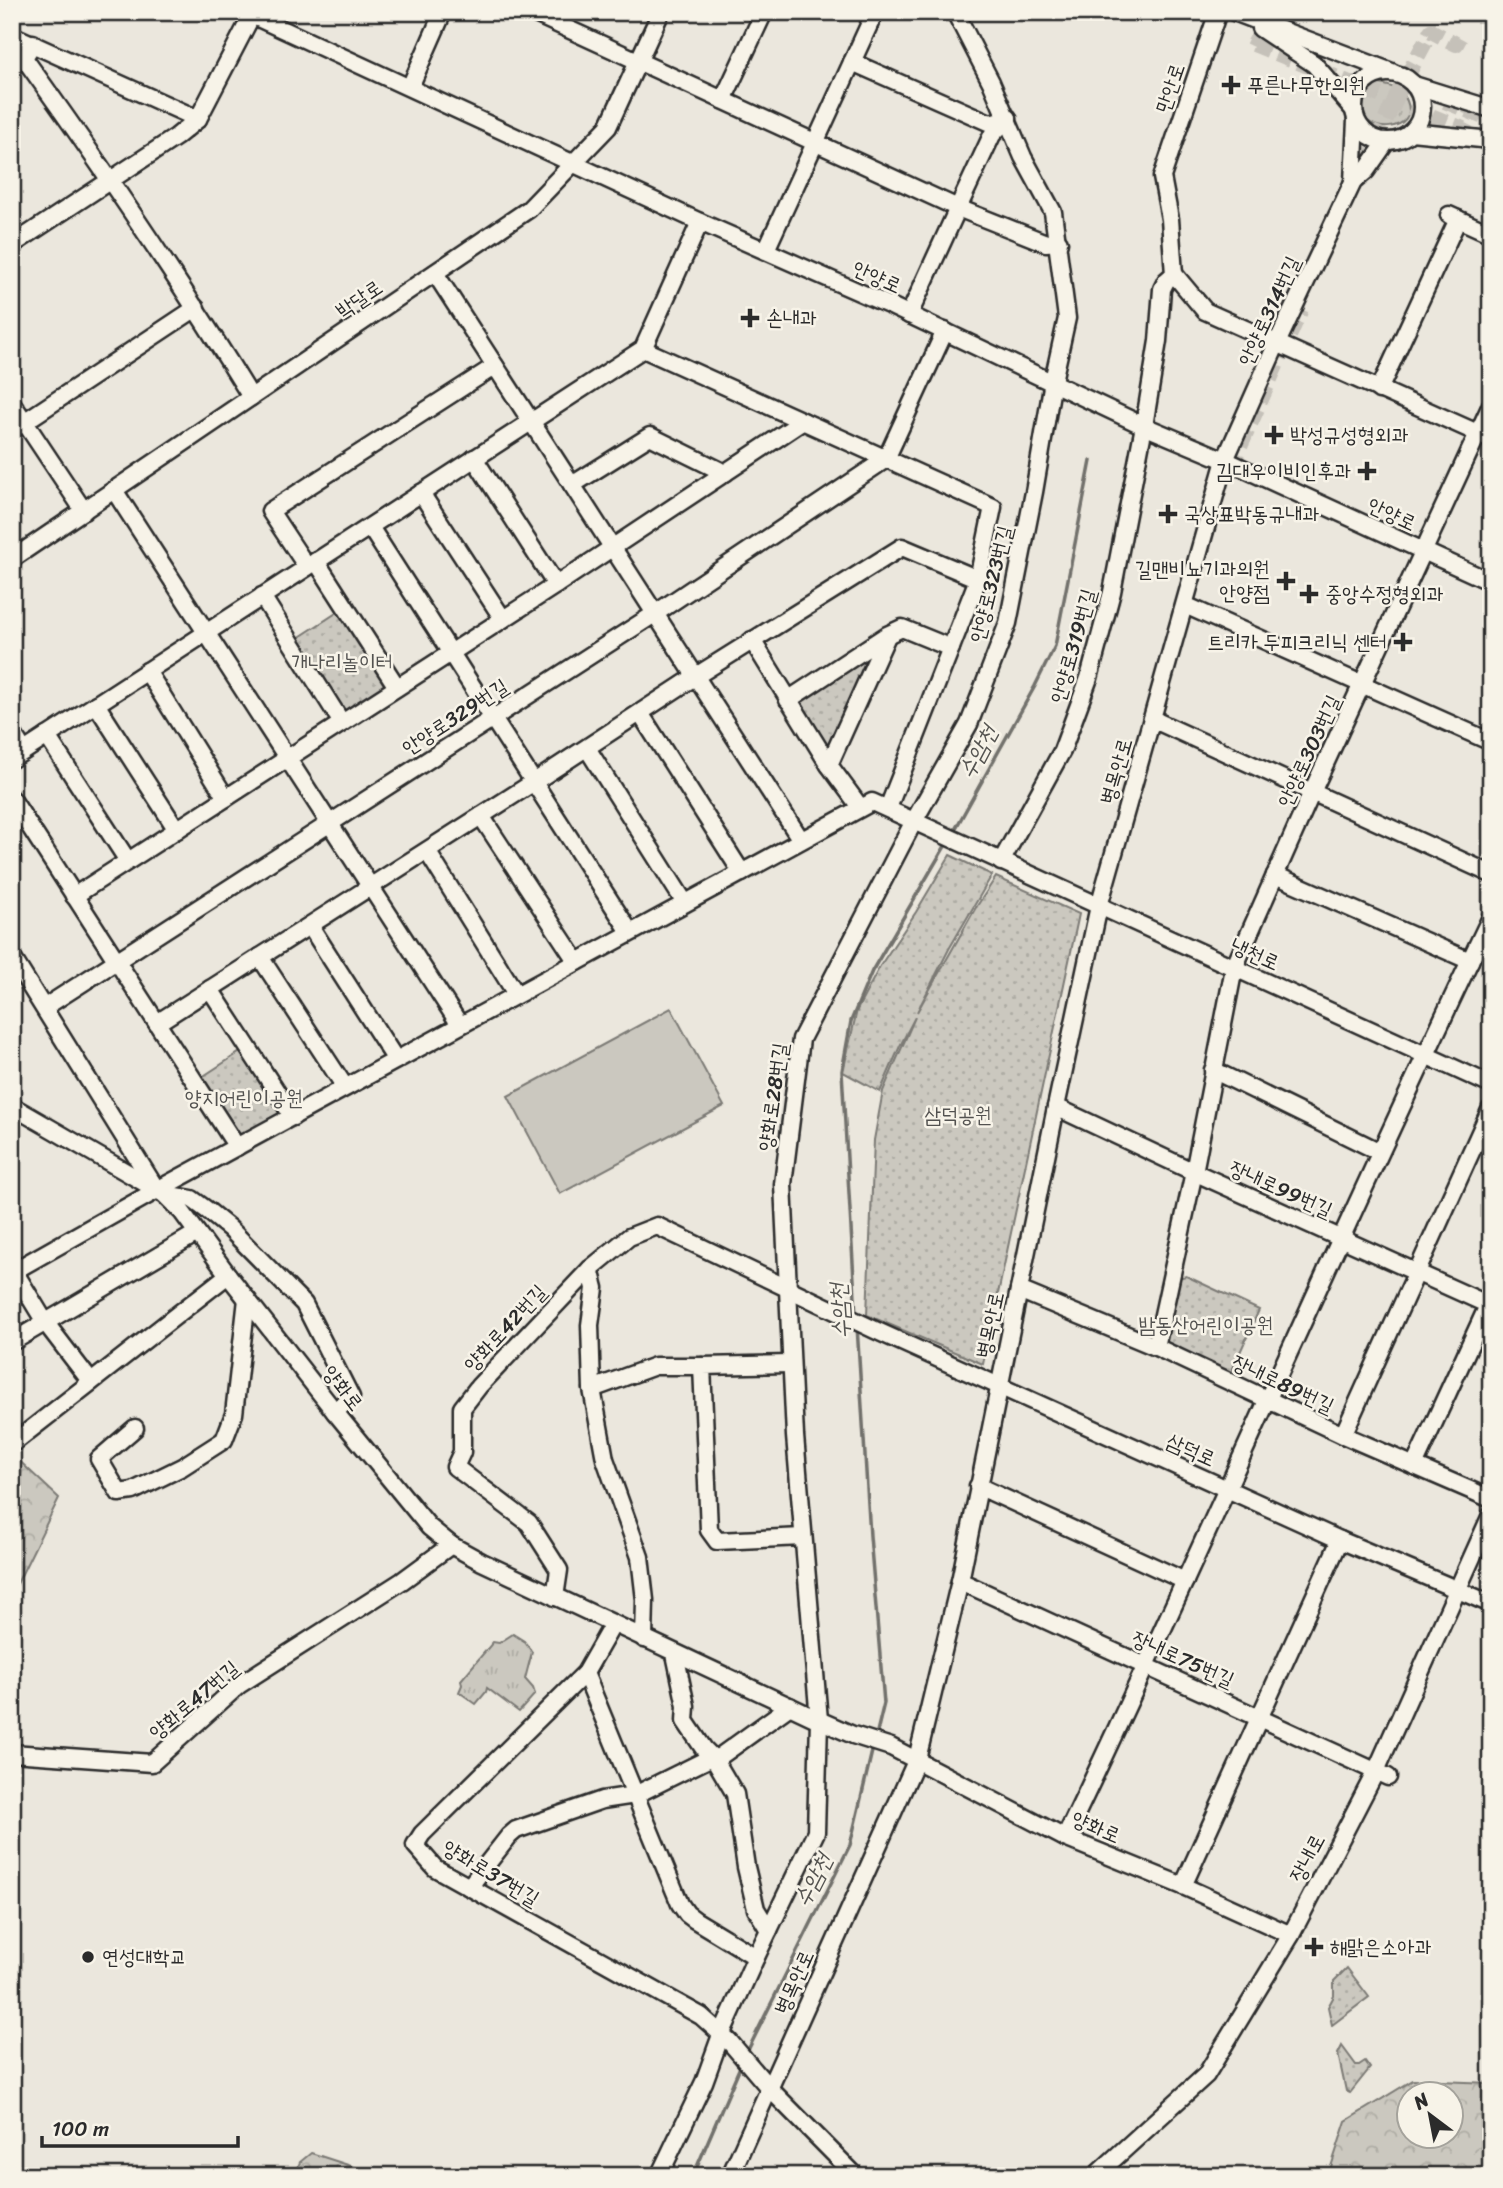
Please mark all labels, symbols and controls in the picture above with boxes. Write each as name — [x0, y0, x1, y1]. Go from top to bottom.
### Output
street label: 만안로 — [1144, 58, 1196, 118]
place label: 푸른나무한의원 — [1247, 66, 1365, 104]
marker: 푸른나무한의원 — [1221, 75, 1241, 95]
street label: 안양로 — [846, 249, 908, 305]
street label: 안양로314번길 — [1227, 249, 1311, 373]
street label: 박달로 — [327, 269, 391, 329]
place label: 손내과 — [766, 299, 817, 337]
marker: 손내과 — [740, 308, 760, 328]
place label: 박성규성형외과 — [1290, 416, 1408, 454]
marker: 박성규성형외과 — [1264, 425, 1284, 445]
place label: 김대우이비인후과 — [1216, 452, 1351, 490]
marker: 김대우이비인후과 — [1357, 461, 1377, 481]
street label: 안양로 — [1361, 486, 1423, 542]
place label: 국상표박동규내과 — [1184, 495, 1319, 533]
marker: 국상표박동규내과 — [1158, 504, 1178, 524]
street label: 안양로323번길 — [958, 521, 1024, 647]
place label: 길맨비뇨기과의원 안양점 — [1135, 550, 1270, 612]
marker: 길맨비뇨기과의원 안양점 — [1276, 571, 1296, 591]
place label: 중앙수정형외과 — [1325, 575, 1443, 613]
street label: 안양로319번길 — [1038, 584, 1108, 708]
marker: 중앙수정형외과 — [1299, 584, 1319, 604]
place label: 트리카 두피크리닉 센터 — [1207, 623, 1387, 661]
marker: 트리카 두피크리닉 센터 — [1393, 632, 1413, 652]
park label: 개나리놀이터 — [291, 643, 393, 681]
street label: 안양로329번길 — [394, 668, 516, 766]
street label: 안양로303번길 — [1266, 688, 1352, 814]
water label: 수암천 — [947, 716, 1010, 786]
street label: 병목안로 — [1088, 733, 1144, 809]
street label: 냉천로 — [1224, 926, 1286, 982]
street label: 양화로28번길 — [747, 1040, 799, 1154]
park label: 양지어린이공원 — [185, 1079, 303, 1117]
park label: 삼덕공원 — [924, 1096, 992, 1134]
street label: 장내로99번길 — [1223, 1149, 1339, 1229]
street label: 양화로42번길 — [454, 1275, 556, 1381]
water label: 수암천 — [817, 1279, 862, 1340]
street label: 병목안로 — [964, 1288, 1016, 1362]
park label: 밤동산어린이공원 — [1138, 1306, 1274, 1344]
street label: 장내로89번길 — [1225, 1344, 1341, 1425]
street label: 양화로 — [312, 1356, 374, 1420]
street label: 삼덕로 — [1160, 1422, 1222, 1478]
street label: 장내로75번길 — [1125, 1619, 1241, 1699]
street label: 양화로47번길 — [140, 1650, 248, 1750]
street label: 양화로 — [1065, 1800, 1127, 1854]
street label: 장내로 — [1278, 1827, 1336, 1889]
street label: 양화로37번길 — [435, 1829, 547, 1917]
water label: 수암천 — [782, 1844, 845, 1914]
place label: 해맑은소아과 — [1330, 1928, 1431, 1966]
marker: 해맑은소아과 — [1304, 1937, 1324, 1957]
place label: 연성대학교 — [102, 1938, 187, 1976]
street label: 병목안로 — [763, 1943, 825, 2021]
marker: 연성대학교 — [80, 1949, 96, 1965]
north arrow — [1394, 2080, 1464, 2150]
text: N — [1406, 2083, 1436, 2119]
scale bar — [42, 2104, 238, 2148]
text: 100 m — [52, 2110, 109, 2148]

